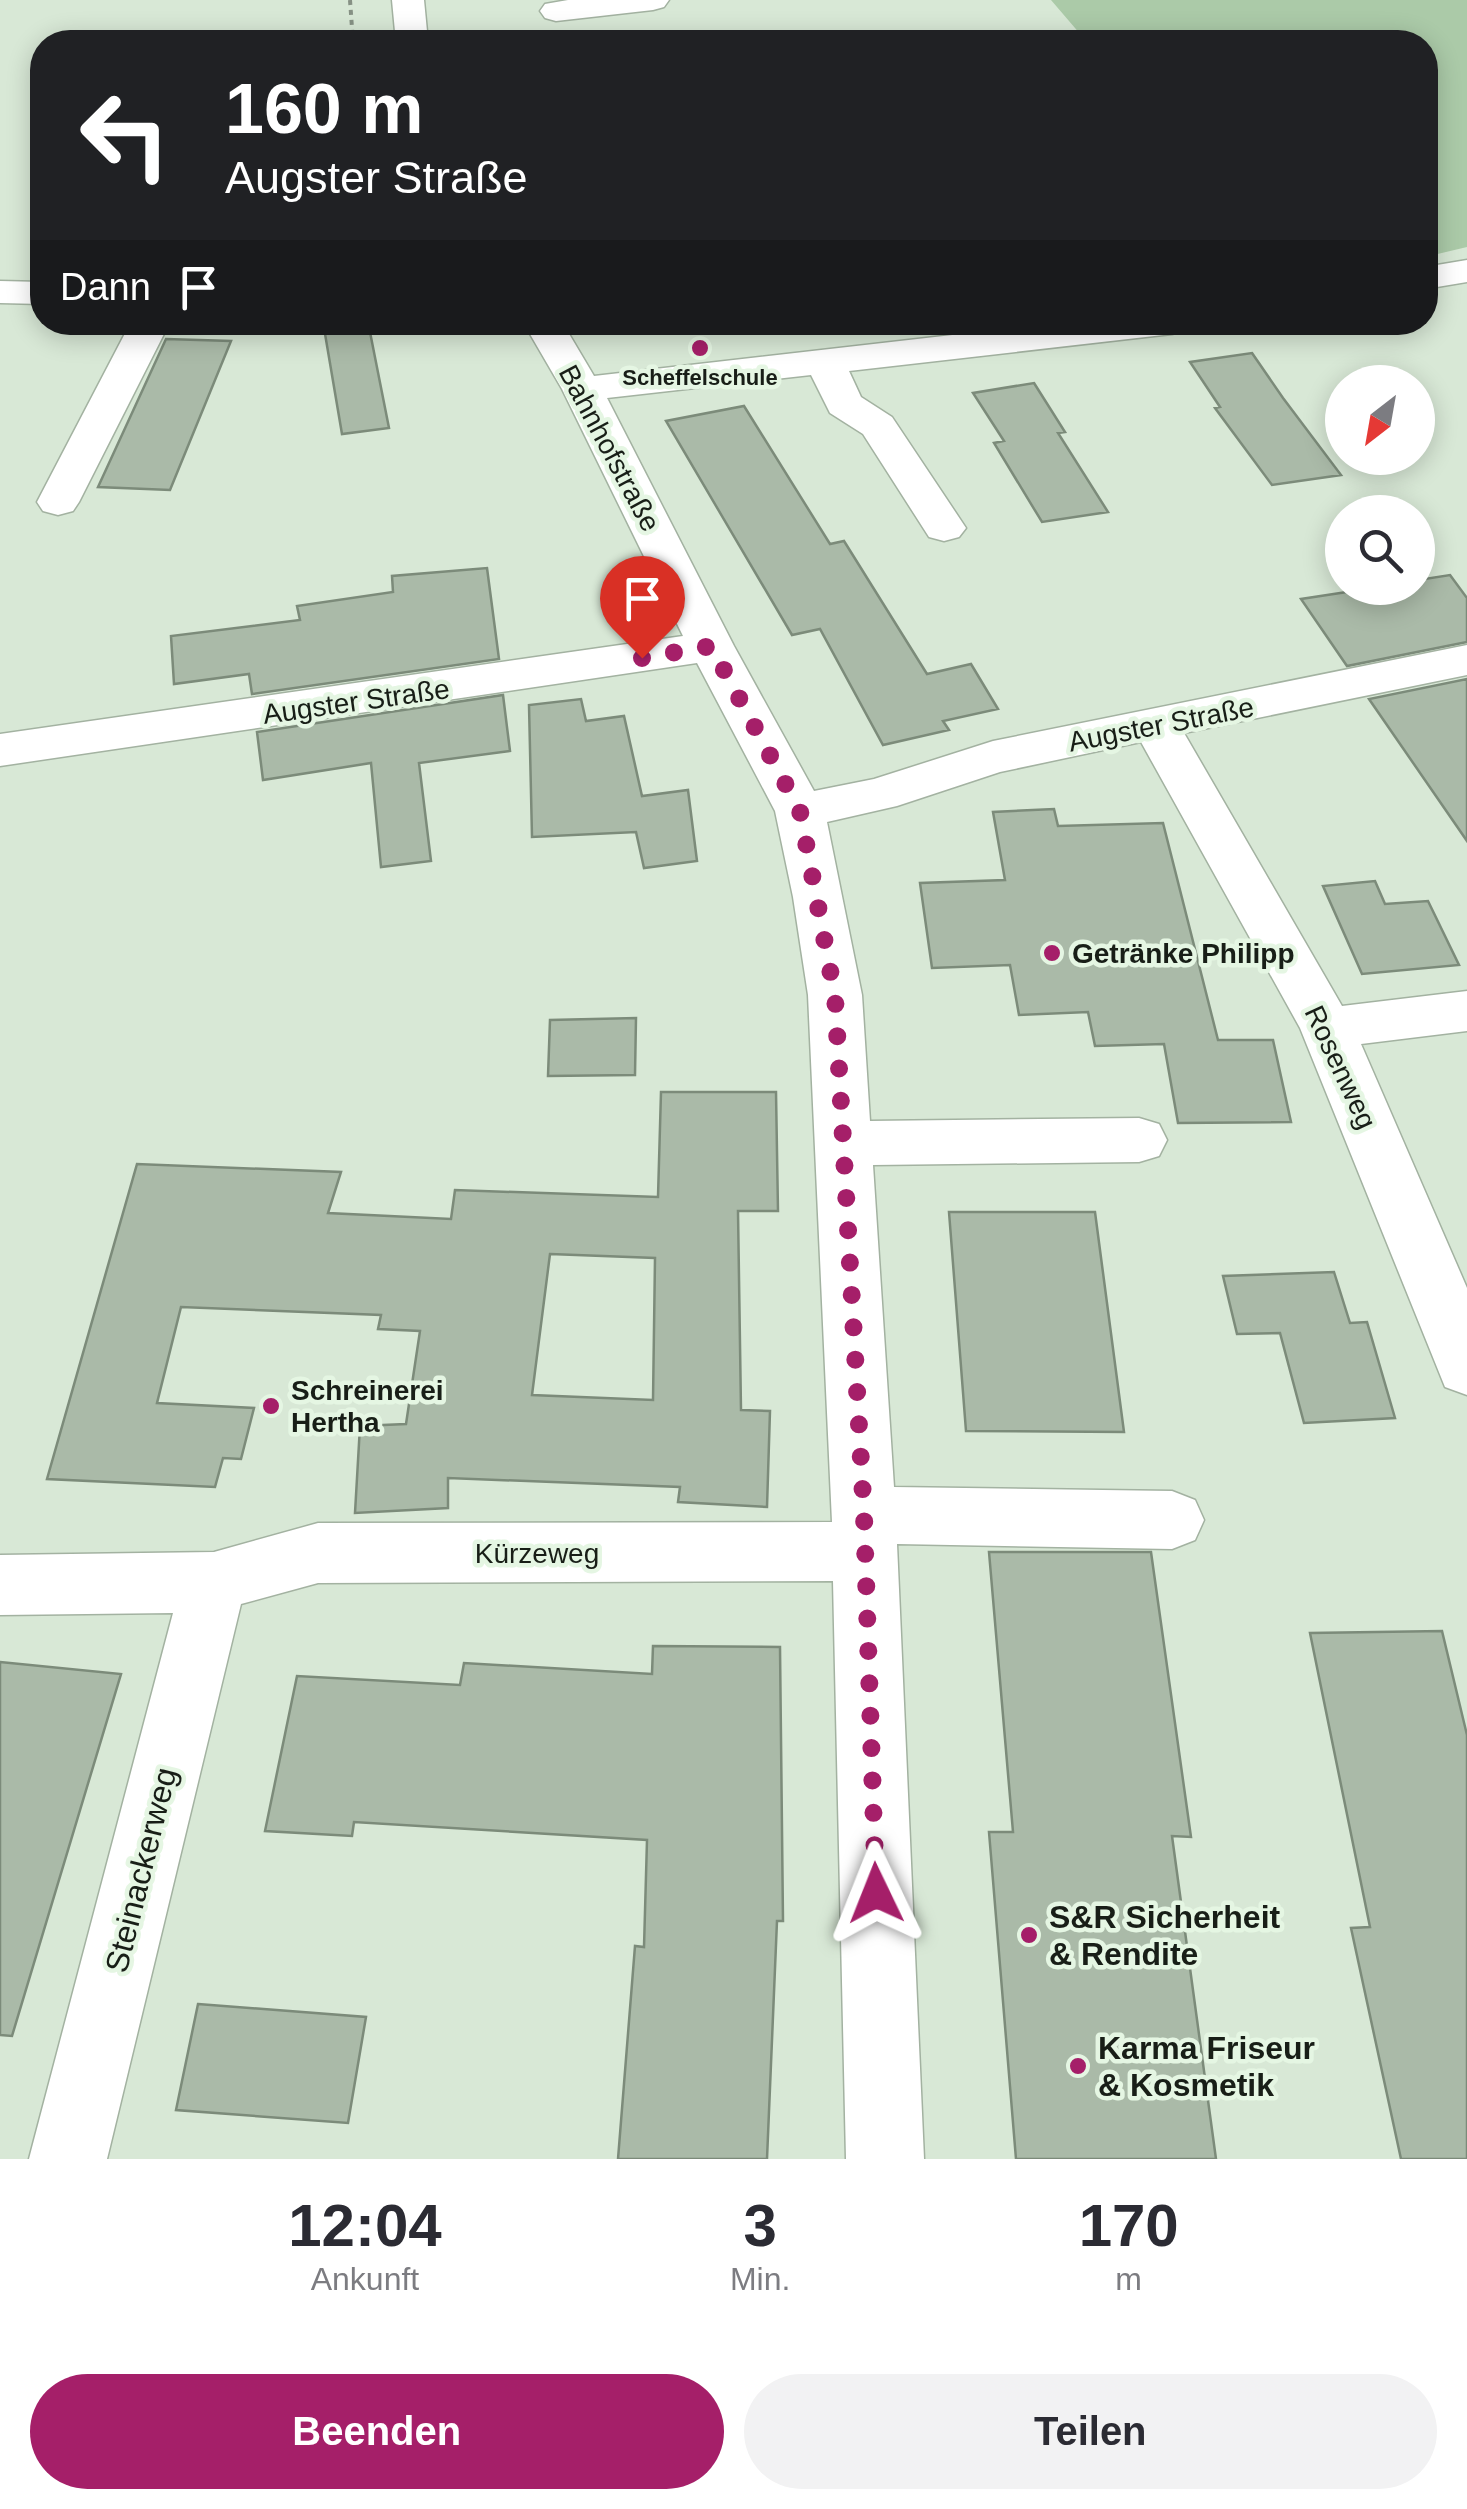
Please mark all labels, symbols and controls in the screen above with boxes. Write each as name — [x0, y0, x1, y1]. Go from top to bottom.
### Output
icon: left — [60, 70, 190, 200]
text: 160 m — [225, 70, 423, 148]
text: Augster Straße — [225, 152, 528, 203]
icon: arrive — [171, 260, 226, 315]
text: Dann — [60, 266, 151, 308]
marker: Scheffelschule — [689, 337, 711, 359]
street label: Bahnhofstraße — [553, 360, 666, 537]
place label: Scheffelschule — [622, 365, 778, 390]
north arrow — [1325, 365, 1435, 475]
map controls — [1325, 365, 1435, 605]
button: search — [1325, 495, 1435, 605]
pin — [600, 556, 685, 659]
icon: arrive — [615, 571, 670, 626]
street label: Augster Straße — [261, 673, 451, 730]
street label: Augster Straße — [1066, 691, 1256, 758]
place label: Getränke Philipp — [1072, 938, 1295, 969]
marker: Getränke Philipp — [1041, 942, 1063, 964]
street label: Rosenweg — [1299, 1001, 1383, 1134]
place label: Schreinerei Hertha — [291, 1375, 444, 1438]
marker: Schreinerei Hertha — [260, 1395, 282, 1417]
street label: Kürzeweg — [475, 1538, 599, 1569]
street label: Steinackerweg — [98, 1764, 184, 1976]
position arrow — [824, 1841, 928, 1945]
place label: S&R Sicherheit & Rendite — [1049, 1899, 1281, 1972]
marker: S&R Sicherheit & Rendite — [1018, 1924, 1040, 1946]
place label: Karma Friseur & Kosmetik — [1098, 2030, 1315, 2103]
marker: Karma Friseur & Kosmetik — [1067, 2055, 1089, 2077]
text: 12:04 — [288, 2192, 442, 2259]
text: 3 — [743, 2192, 777, 2259]
text: 170 — [1079, 2192, 1179, 2259]
text: Ankunft — [311, 2261, 419, 2297]
text: Min. — [730, 2261, 790, 2297]
text: m — [1115, 2261, 1142, 2297]
button: Beenden — [30, 2374, 724, 2489]
button: Teilen — [744, 2374, 1437, 2489]

